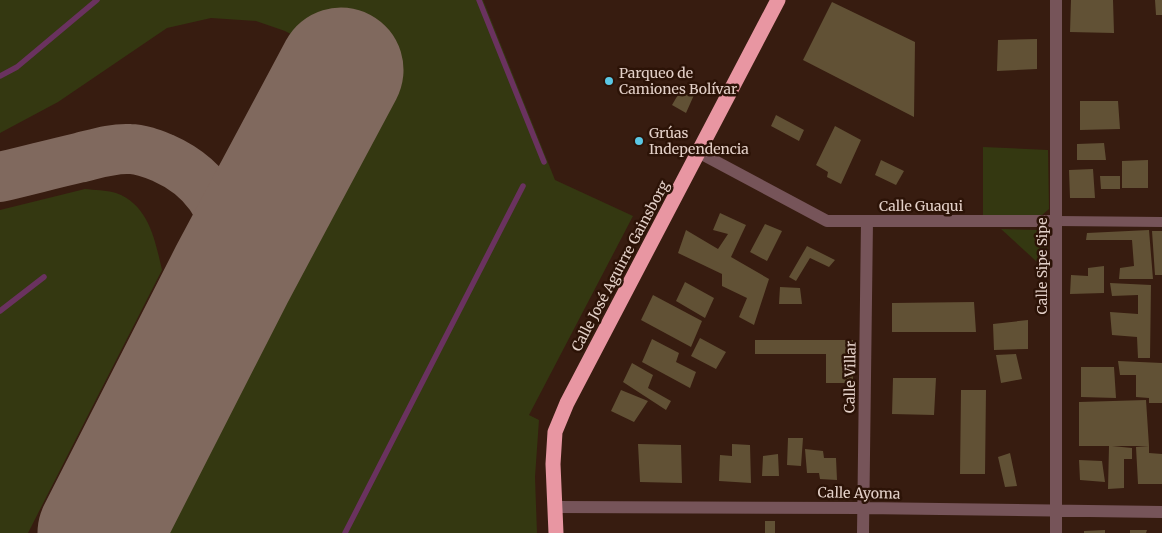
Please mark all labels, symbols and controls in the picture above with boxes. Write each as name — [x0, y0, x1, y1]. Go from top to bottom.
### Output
place label: Parqueo de Camiones Bolívar — [619, 64, 737, 98]
marker: Parqueo de Camiones Bolívar — [603, 75, 615, 87]
place label: Grúas Independencia — [649, 124, 749, 158]
marker: Grúas Independencia — [633, 135, 645, 147]
street label: Calle José Aguirre Gainsborg — [567, 177, 673, 354]
street label: Calle Guaqui — [879, 197, 964, 215]
street label: Calle Sipe Sipe — [1033, 218, 1051, 314]
street label: Calle Villar — [840, 341, 860, 413]
street label: Calle Ayoma — [818, 483, 901, 503]

